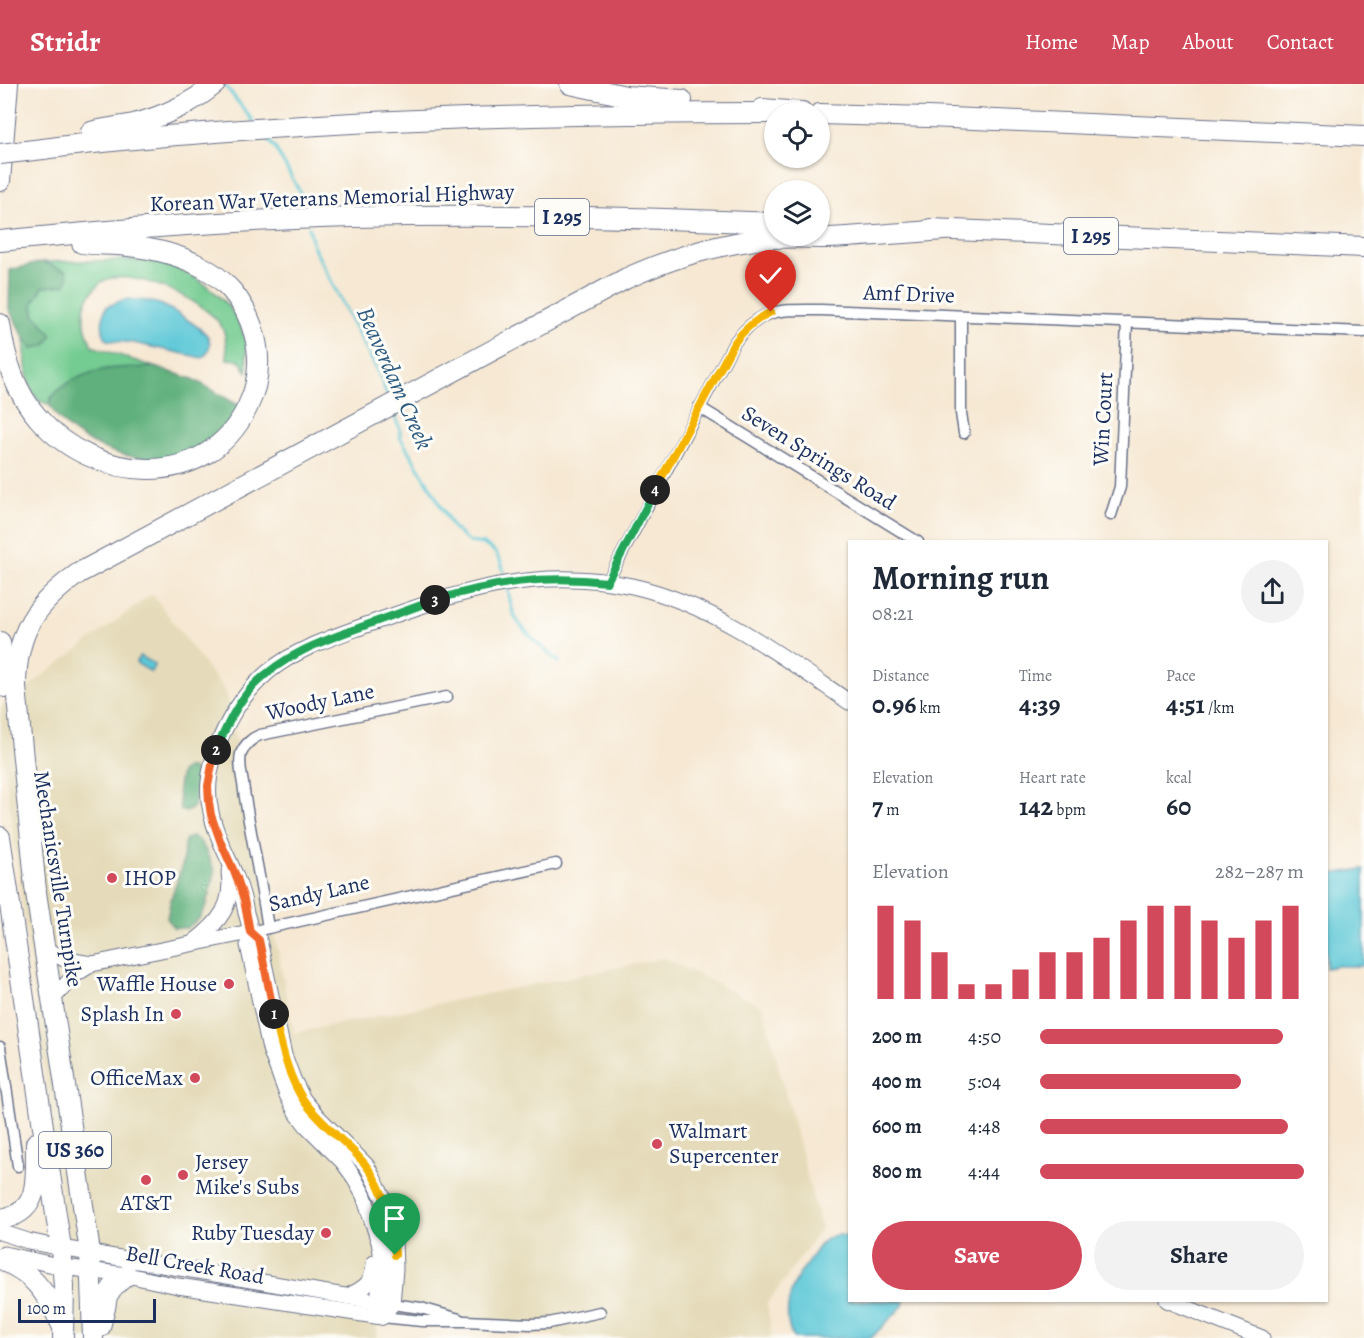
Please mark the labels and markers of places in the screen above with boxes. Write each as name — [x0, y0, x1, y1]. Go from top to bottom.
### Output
pin — [745, 250, 796, 312]
pin: 4 — [640, 475, 670, 505]
pin: 3 — [420, 585, 450, 615]
pin: 2 — [201, 735, 231, 765]
place label: IHOP — [124, 863, 176, 893]
marker: IHOP — [105, 871, 119, 885]
place label: Waffle House — [96, 969, 217, 999]
marker: Waffle House — [222, 977, 236, 991]
place label: Splash In — [80, 999, 164, 1029]
pin: 1 — [259, 999, 289, 1029]
marker: Splash In — [169, 1007, 183, 1021]
place label: OfficeMax — [90, 1063, 184, 1093]
marker: OfficeMax — [188, 1071, 202, 1085]
place label: Walmart Supercenter — [668, 1116, 779, 1171]
marker: Walmart Supercenter — [650, 1137, 664, 1151]
place label: Jersey Mike's Subs — [195, 1147, 300, 1202]
marker: Jersey Mike's Subs — [176, 1168, 190, 1182]
marker: AT&T — [139, 1173, 153, 1187]
place label: AT&T — [119, 1188, 172, 1218]
pin — [369, 1193, 420, 1255]
place label: Ruby Tuesday — [191, 1218, 314, 1248]
marker: Ruby Tuesday — [319, 1226, 333, 1240]

